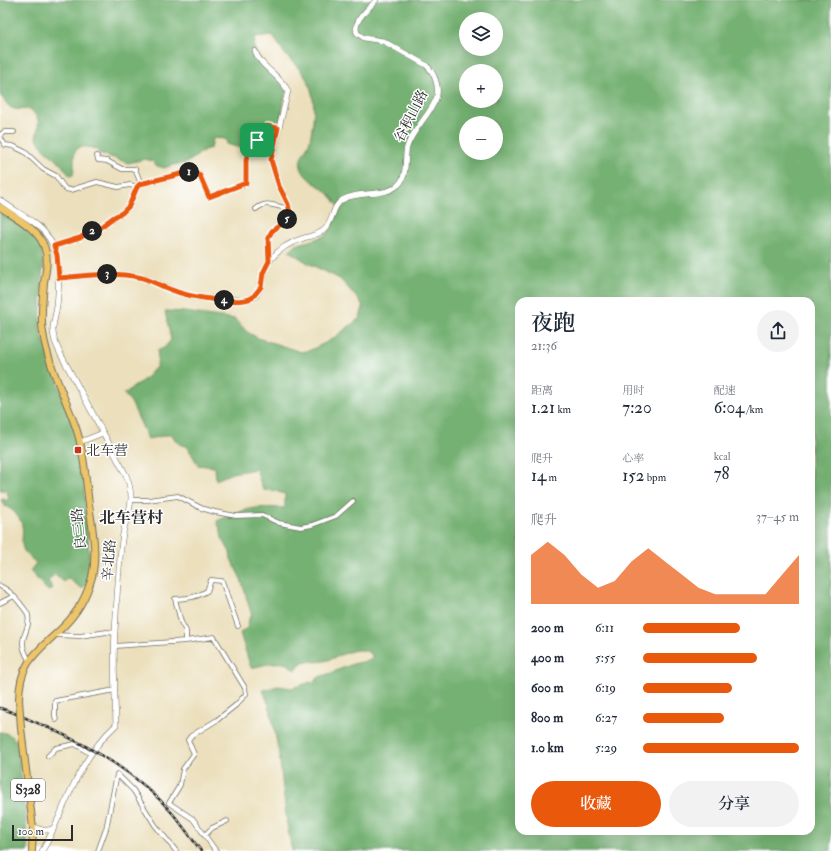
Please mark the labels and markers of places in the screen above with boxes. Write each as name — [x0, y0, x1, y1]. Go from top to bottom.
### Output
pin — [240, 123, 274, 157]
pin: 1 — [179, 162, 199, 182]
pin: 5 — [277, 209, 297, 229]
pin: 2 — [82, 221, 102, 241]
pin: 3 — [97, 264, 117, 284]
pin: 4 — [214, 290, 234, 310]
place label: 北车营 — [86, 442, 128, 459]
marker: 北车营 — [73, 445, 83, 455]

